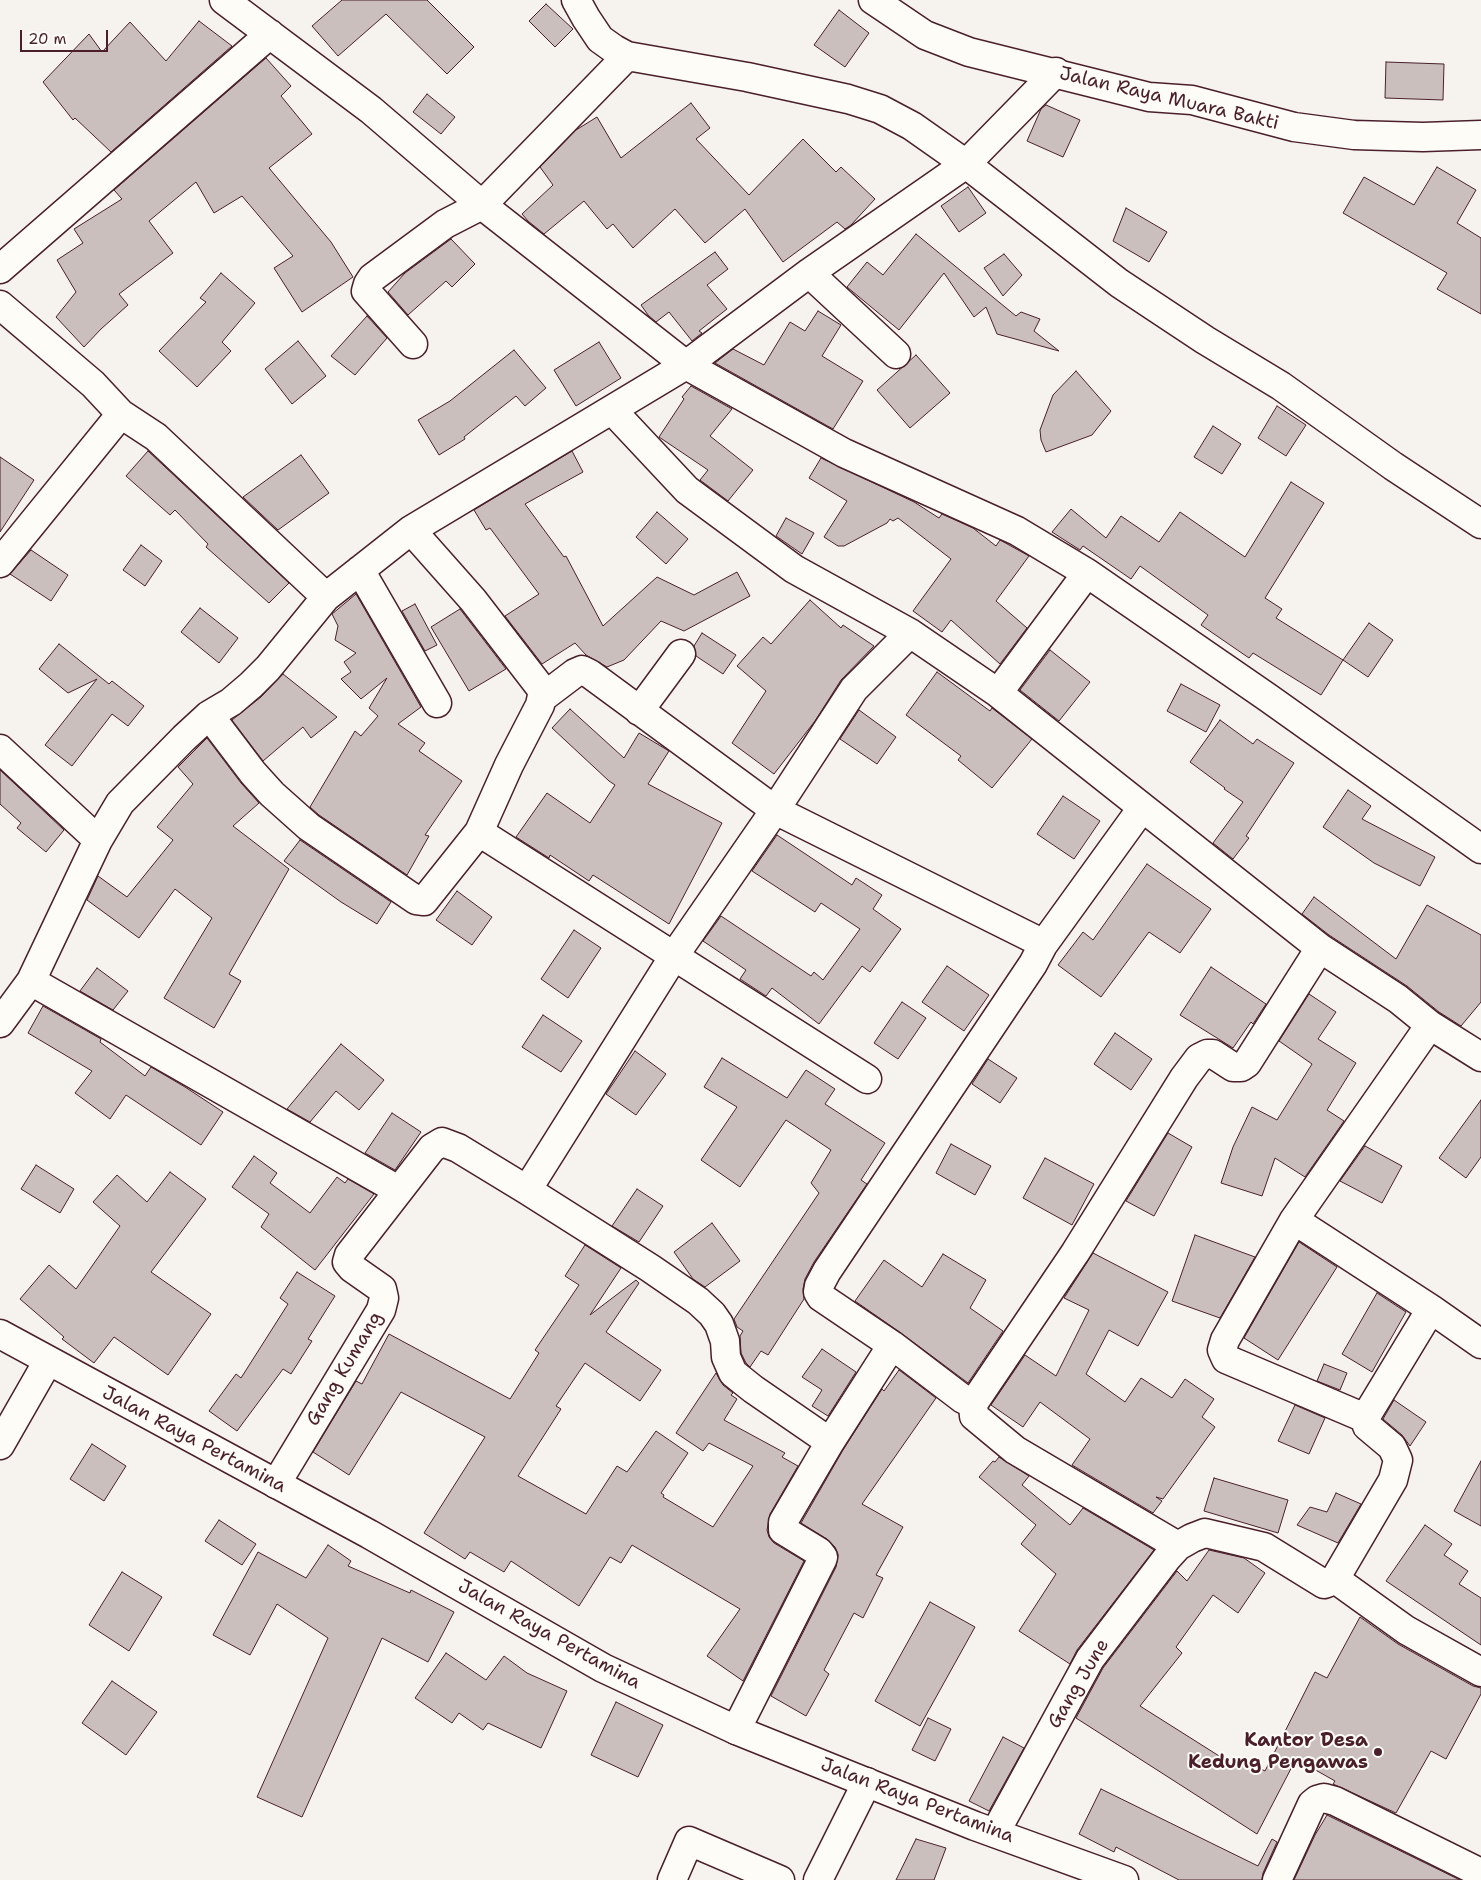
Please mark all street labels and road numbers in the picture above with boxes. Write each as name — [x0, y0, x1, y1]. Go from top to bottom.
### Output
street label: Jalan Raya Muara Bakti — [1057, 63, 1281, 135]
street label: Gang Kumang — [302, 1308, 388, 1430]
street label: Jalan Raya Pertamina — [98, 1382, 290, 1498]
street label: Jalan Raya Pertamina — [454, 1575, 644, 1695]
street label: Gang June — [1043, 1635, 1115, 1733]
street label: Jalan Raya Pertamina — [817, 1754, 1017, 1848]

